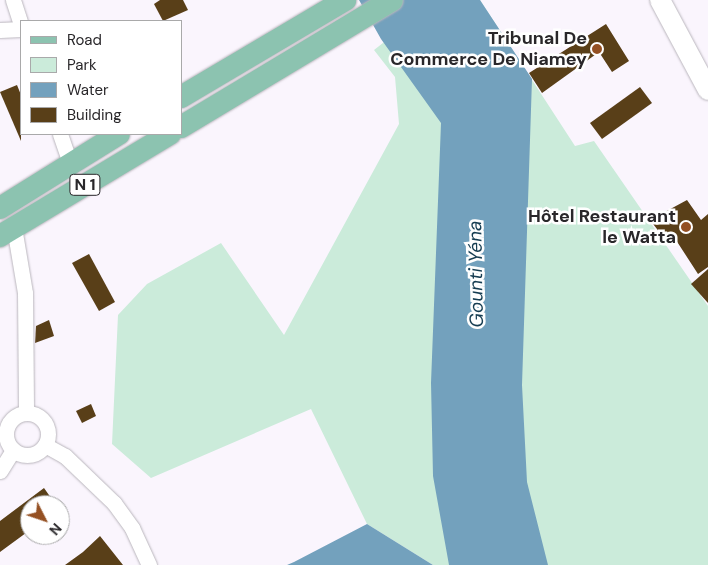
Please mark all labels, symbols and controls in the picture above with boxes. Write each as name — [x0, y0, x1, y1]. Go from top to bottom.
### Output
legend — [20, 20, 182, 135]
place label: Tribunal De Commerce De Niamey — [390, 28, 587, 70]
text: Road — [67, 30, 102, 50]
marker: Tribunal De Commerce De Niamey — [591, 43, 603, 55]
text: Park — [67, 55, 97, 75]
text: Water — [67, 80, 108, 100]
text: Building — [67, 105, 122, 125]
road number: N 1 — [69, 172, 101, 198]
place label: Hôtel Restaurant le Watta — [528, 206, 676, 248]
water label: Gounti Yéna — [464, 220, 488, 328]
marker: Hôtel Restaurant le Watta — [680, 221, 692, 233]
north arrow — [20, 495, 70, 545]
text: N — [45, 519, 66, 539]

